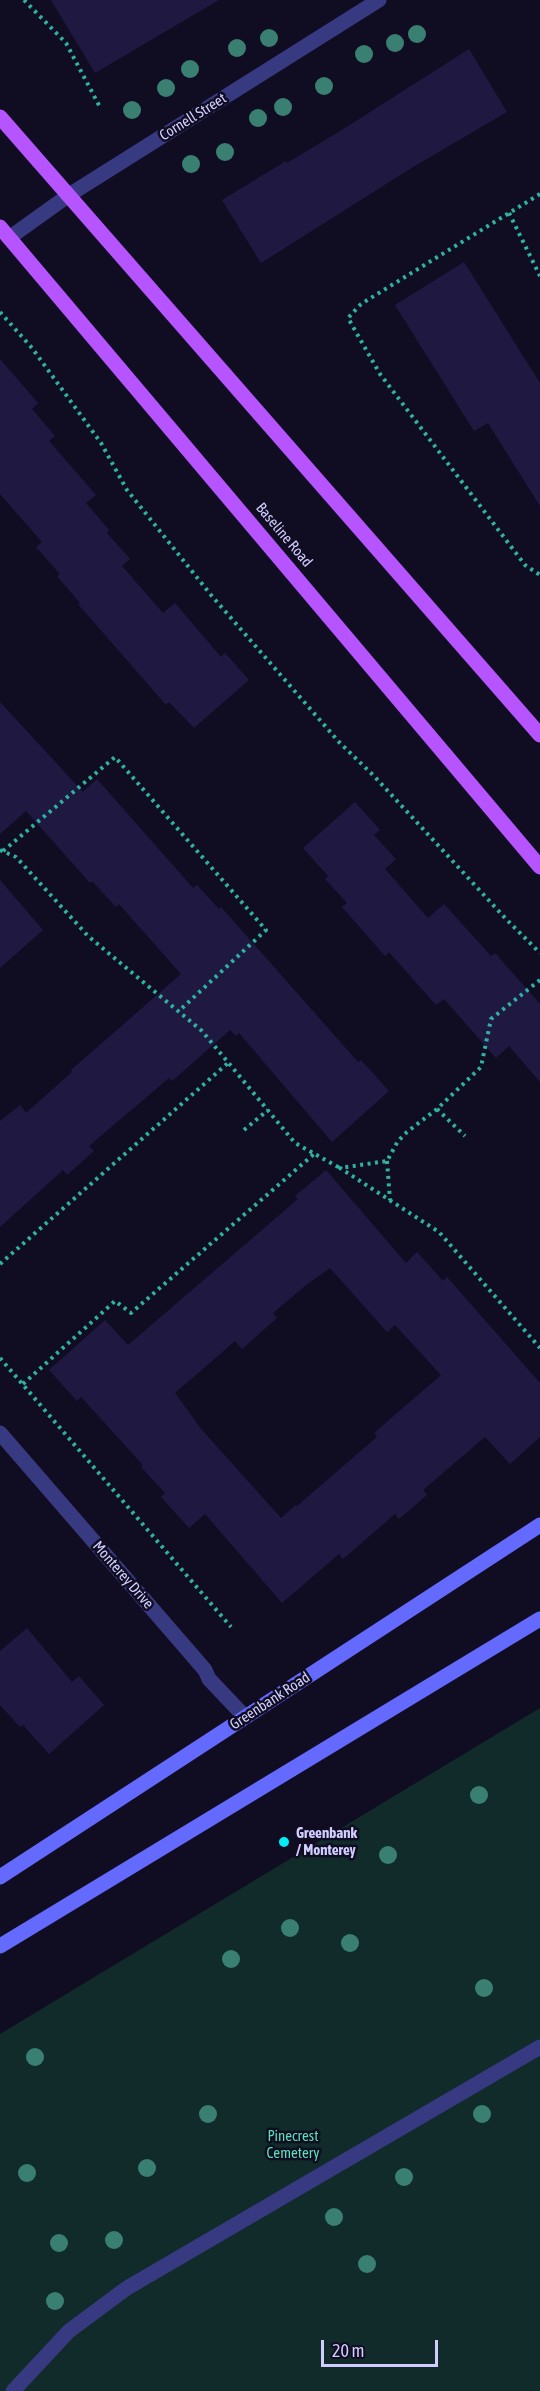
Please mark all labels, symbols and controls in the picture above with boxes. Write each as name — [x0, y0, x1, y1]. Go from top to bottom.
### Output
street label: Cornell Street — [156, 89, 230, 145]
street label: Baseline Road — [252, 499, 316, 571]
street label: Monterey Drive — [89, 1537, 157, 1613]
street label: Greenbank Road — [227, 1668, 313, 1734]
place label: Greenbank / Monterey — [296, 1824, 357, 1859]
marker: Greenbank / Monterey — [277, 1835, 291, 1849]
park label: Pinecrest Cemetery — [267, 2127, 319, 2162]
scale bar — [324, 2328, 441, 2366]
text: 20 m — [332, 2340, 364, 2361]

